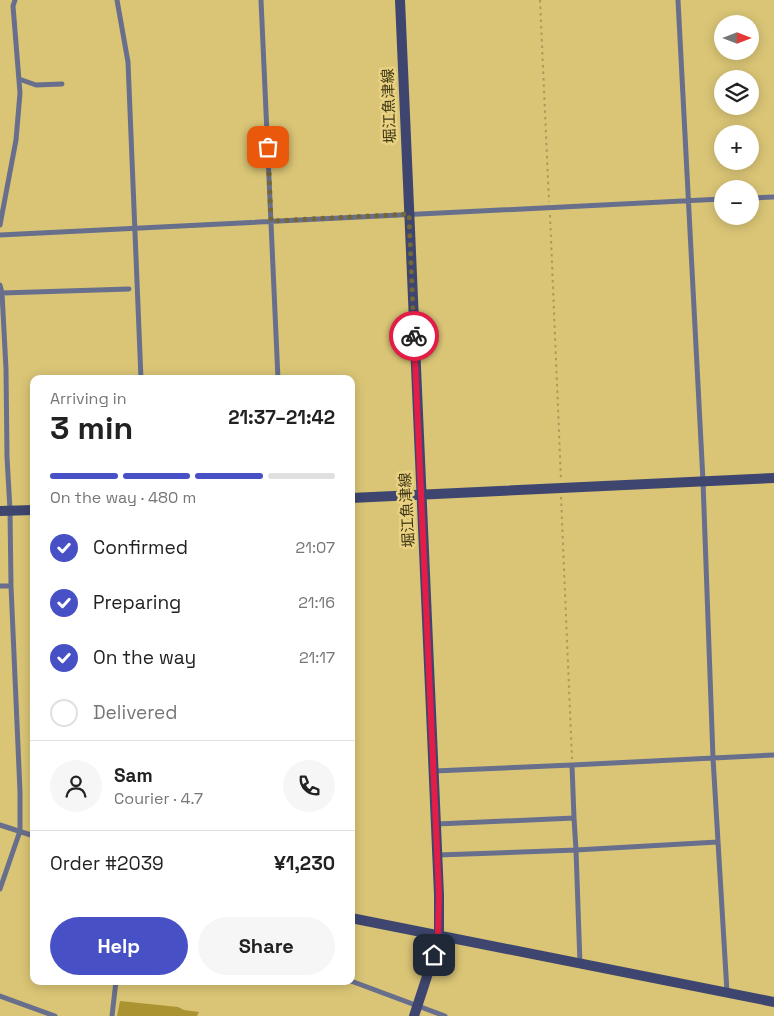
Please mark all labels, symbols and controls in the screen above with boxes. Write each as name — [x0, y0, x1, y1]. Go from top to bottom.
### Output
north arrow — [714, 15, 759, 60]
map controls — [714, 15, 759, 225]
street label: 堀江魚津線 — [378, 68, 399, 144]
button: layers — [714, 70, 759, 115]
button: + — [714, 125, 759, 170]
pin — [247, 126, 289, 168]
icon: bag — [254, 133, 282, 161]
button: − — [714, 180, 759, 225]
courier — [389, 311, 439, 361]
icon: bike — [400, 322, 428, 350]
text: Arriving in — [50, 388, 127, 409]
text: 21:37–21:42 — [228, 405, 335, 430]
text: 3 min — [50, 408, 133, 448]
street label: 堀江魚津線 — [395, 472, 418, 548]
text: On the way · 480 m — [50, 487, 196, 508]
icon: check — [50, 534, 78, 562]
text: Confirmed — [93, 535, 188, 560]
text: 21:07 — [296, 537, 335, 558]
icon: check — [50, 589, 78, 617]
text: Preparing — [93, 590, 181, 615]
text: 21:16 — [298, 592, 335, 613]
icon: check — [50, 644, 78, 672]
text: On the way — [93, 645, 196, 670]
text: 21:17 — [299, 647, 335, 668]
text: Delivered — [93, 700, 178, 725]
button: person — [50, 760, 102, 812]
button: phone — [283, 760, 335, 812]
text: Sam — [114, 763, 153, 788]
text: Courier · 4.7 — [114, 788, 203, 809]
text: Order #2039 — [50, 851, 164, 876]
text: ¥1,230 — [274, 851, 335, 876]
button: Help — [50, 917, 188, 975]
button: Share — [198, 917, 335, 975]
pin — [413, 934, 455, 976]
icon: home — [420, 941, 448, 969]

